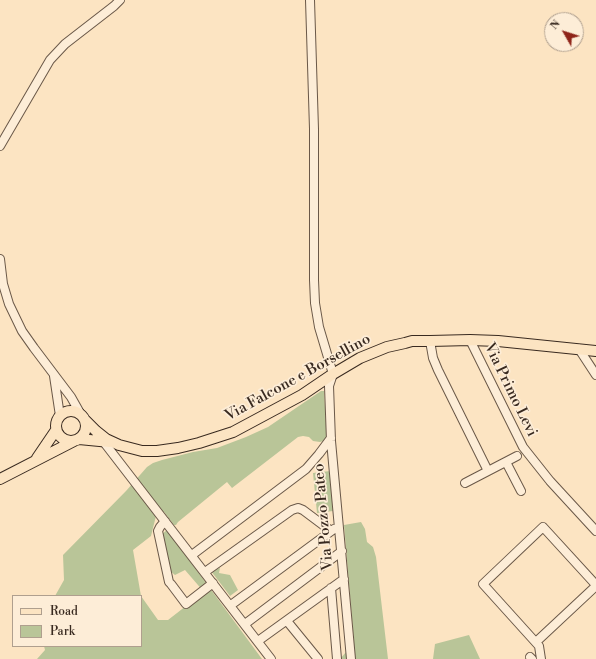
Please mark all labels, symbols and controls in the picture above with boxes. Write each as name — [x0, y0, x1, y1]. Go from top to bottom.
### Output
north arrow — [544, 12, 584, 52]
text: N — [547, 17, 564, 33]
street label: Via Falcone e Borsellino — [222, 330, 374, 426]
street label: Via Primo Levi — [480, 340, 540, 440]
street label: Via Pozzo Pateo — [310, 463, 338, 571]
legend — [12, 595, 142, 647]
text: Road — [50, 604, 78, 619]
text: Park — [50, 624, 75, 639]

